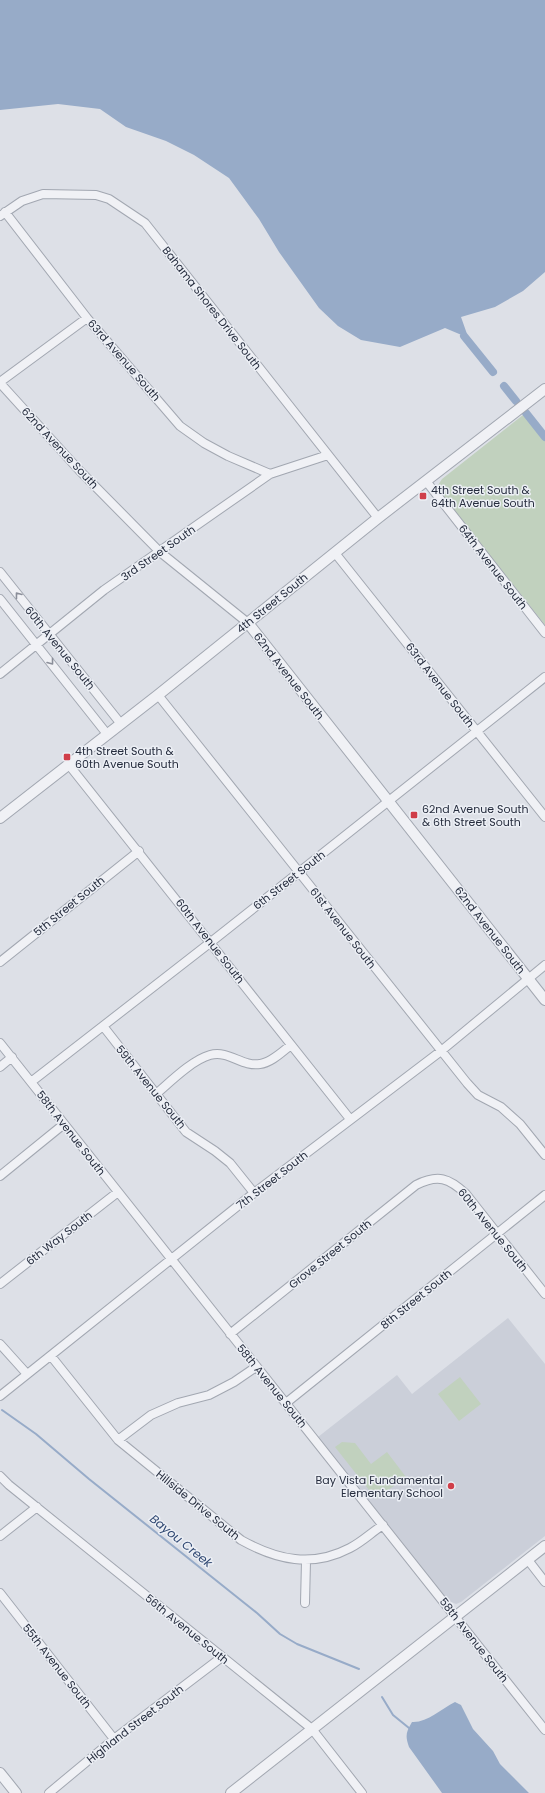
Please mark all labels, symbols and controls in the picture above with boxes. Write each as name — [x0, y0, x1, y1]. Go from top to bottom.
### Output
street label: Bahama Shores Drive South — [159, 243, 265, 373]
street label: 63rd Avenue South — [84, 316, 164, 404]
street label: 62nd Avenue South — [18, 404, 102, 492]
place label: 4th Street South & 64th Avenue South — [431, 482, 535, 511]
marker: 4th Street South & 64th Avenue South — [418, 491, 428, 501]
street label: 3rd Street South — [117, 521, 199, 585]
street label: 64th Avenue South — [455, 521, 531, 613]
street label: 4th Street South — [233, 569, 311, 637]
one-way arrow — [16, 592, 23, 599]
street label: 60th Avenue South — [21, 603, 99, 693]
street label: 62nd Avenue South — [250, 629, 328, 723]
street label: 63rd Avenue South — [402, 639, 478, 731]
one-way arrow — [46, 658, 53, 665]
place label: 4th Street South & 60th Avenue South — [75, 743, 179, 772]
marker: 4th Street South & 60th Avenue South — [62, 752, 72, 762]
place label: 62nd Avenue South & 6th Street South — [422, 801, 529, 830]
marker: 62nd Avenue South & 6th Street South — [409, 810, 419, 820]
street label: 6th Street South — [250, 847, 328, 913]
street label: 5th Street South — [30, 872, 108, 940]
street label: 62nd Avenue South — [451, 883, 529, 977]
street label: 61st Avenue South — [306, 884, 380, 972]
street label: 60th Avenue South — [172, 895, 248, 987]
street label: 59th Avenue South — [112, 1042, 190, 1132]
street label: 58th Avenue South — [33, 1087, 109, 1179]
street label: 7th Street South — [233, 1147, 311, 1213]
street label: 60th Avenue South — [454, 1185, 532, 1275]
street label: 6th Way South — [23, 1207, 95, 1269]
street label: Grove Street South — [285, 1216, 375, 1292]
street label: 8th Street South — [377, 1265, 455, 1333]
street label: 58th Avenue South — [233, 1341, 311, 1431]
street label: Hillside Drive South — [153, 1466, 243, 1544]
place label: Bay Vista Fundamental Elementary School — [316, 1472, 443, 1501]
marker: Bay Vista Fundamental Elementary School — [446, 1481, 456, 1491]
water label: Bayou Creek — [146, 1510, 217, 1572]
street label: 56th Avenue South — [142, 1590, 232, 1668]
street label: 58th Avenue South — [436, 1594, 512, 1686]
street label: 55th Avenue South — [19, 1620, 95, 1712]
street label: Highland Street South — [83, 1681, 187, 1767]

